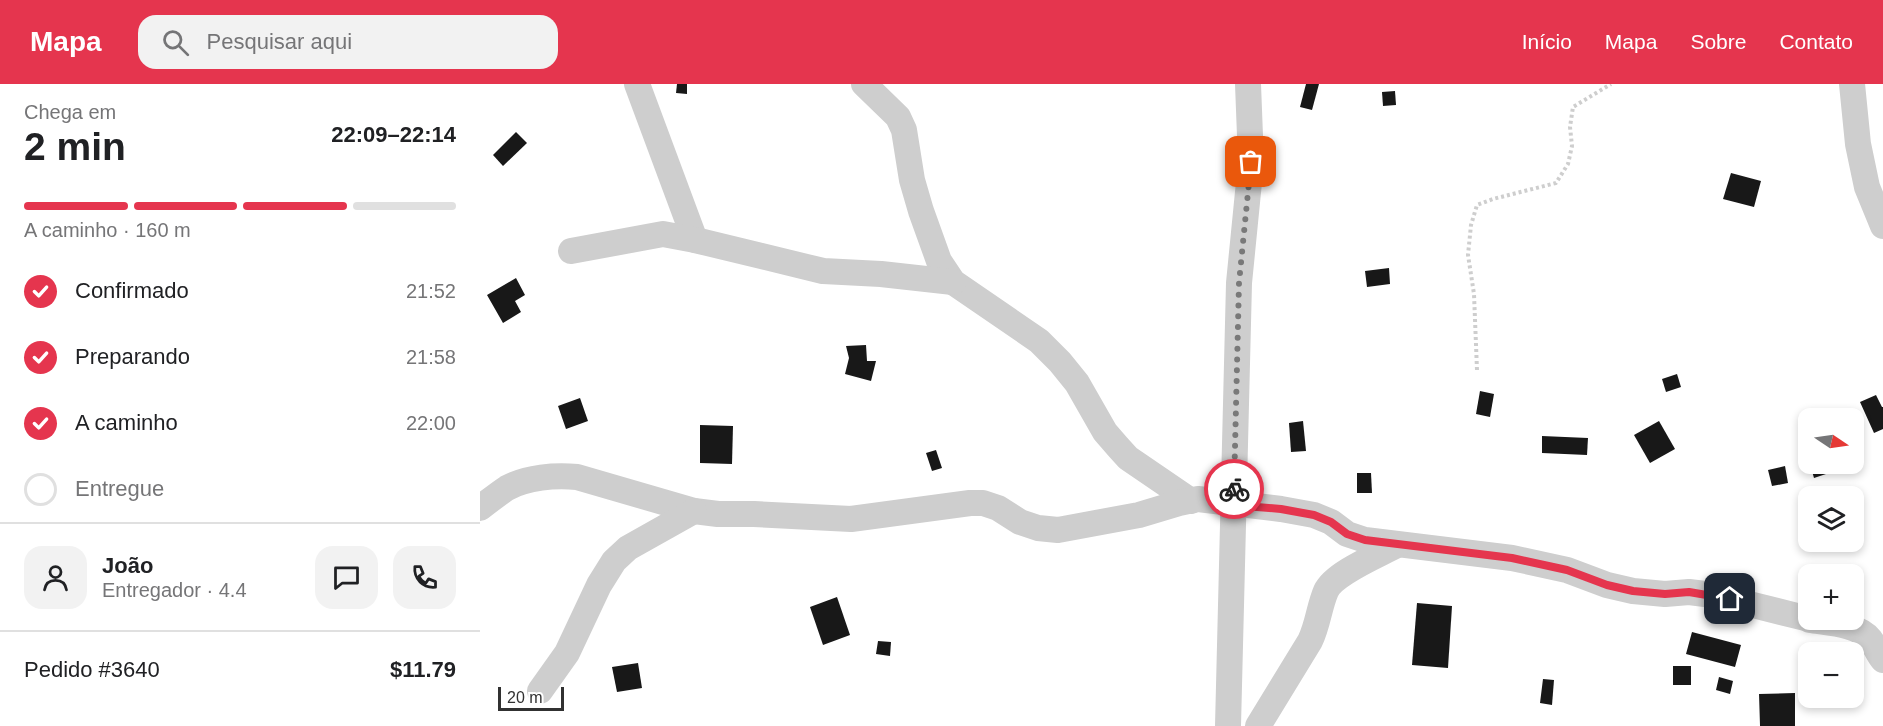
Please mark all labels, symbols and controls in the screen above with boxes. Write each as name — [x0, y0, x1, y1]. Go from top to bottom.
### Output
search box — [138, 15, 558, 69]
text: Mapa — [30, 26, 102, 57]
icon: search — [159, 26, 192, 59]
text: Pesquisar aqui — [207, 29, 352, 54]
text: Início — [1522, 30, 1572, 53]
text: Mapa — [1605, 30, 1657, 53]
text: Sobre — [1690, 30, 1746, 53]
text: Contato — [1779, 30, 1853, 53]
text: Chega em — [24, 101, 116, 123]
text: 22:09–22:14 — [331, 122, 456, 147]
text: 2 min — [24, 125, 126, 168]
pin — [1225, 136, 1276, 187]
icon: bag — [1234, 145, 1267, 178]
text: A caminho · 160 m — [24, 219, 191, 241]
icon: check — [24, 275, 57, 308]
text: Confirmado — [75, 278, 189, 303]
text: 21:52 — [406, 280, 456, 302]
icon: check — [24, 341, 57, 374]
text: Preparando — [75, 344, 190, 369]
text: 21:58 — [406, 346, 456, 368]
icon: check — [24, 407, 57, 440]
north arrow — [1798, 408, 1864, 474]
map controls — [1798, 408, 1864, 708]
text: A caminho — [75, 410, 178, 435]
text: 22:00 — [406, 412, 456, 434]
courier — [1204, 459, 1264, 519]
icon: bike — [1218, 473, 1251, 506]
text: Entregue — [75, 476, 164, 501]
button: layers — [1798, 486, 1864, 552]
button: person — [24, 546, 87, 609]
button: chat — [315, 546, 378, 609]
button: phone — [393, 546, 456, 609]
text: João — [102, 553, 153, 578]
button: + — [1798, 564, 1864, 630]
pin — [1704, 573, 1755, 624]
text: Entregador · 4.4 — [102, 579, 247, 601]
icon: home — [1713, 582, 1746, 615]
button: − — [1798, 642, 1864, 708]
text: Pedido #3640 — [24, 657, 160, 682]
text: $11.79 — [390, 657, 456, 682]
scale bar — [498, 684, 564, 712]
text: 20 m — [507, 689, 543, 706]

